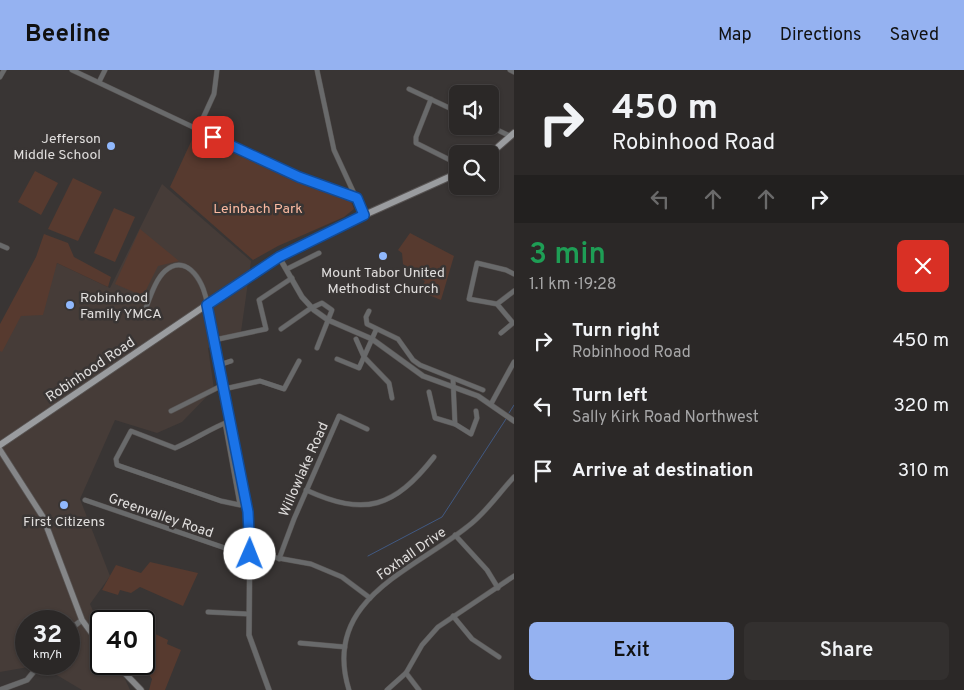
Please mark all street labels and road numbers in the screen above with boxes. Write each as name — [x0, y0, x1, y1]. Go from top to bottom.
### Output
street label: Robinhood Road — [43, 334, 139, 406]
street label: Willowlake Road — [276, 420, 333, 519]
street label: Greenvalley Road — [106, 490, 215, 542]
street label: Foxhall Drive — [374, 524, 450, 584]

